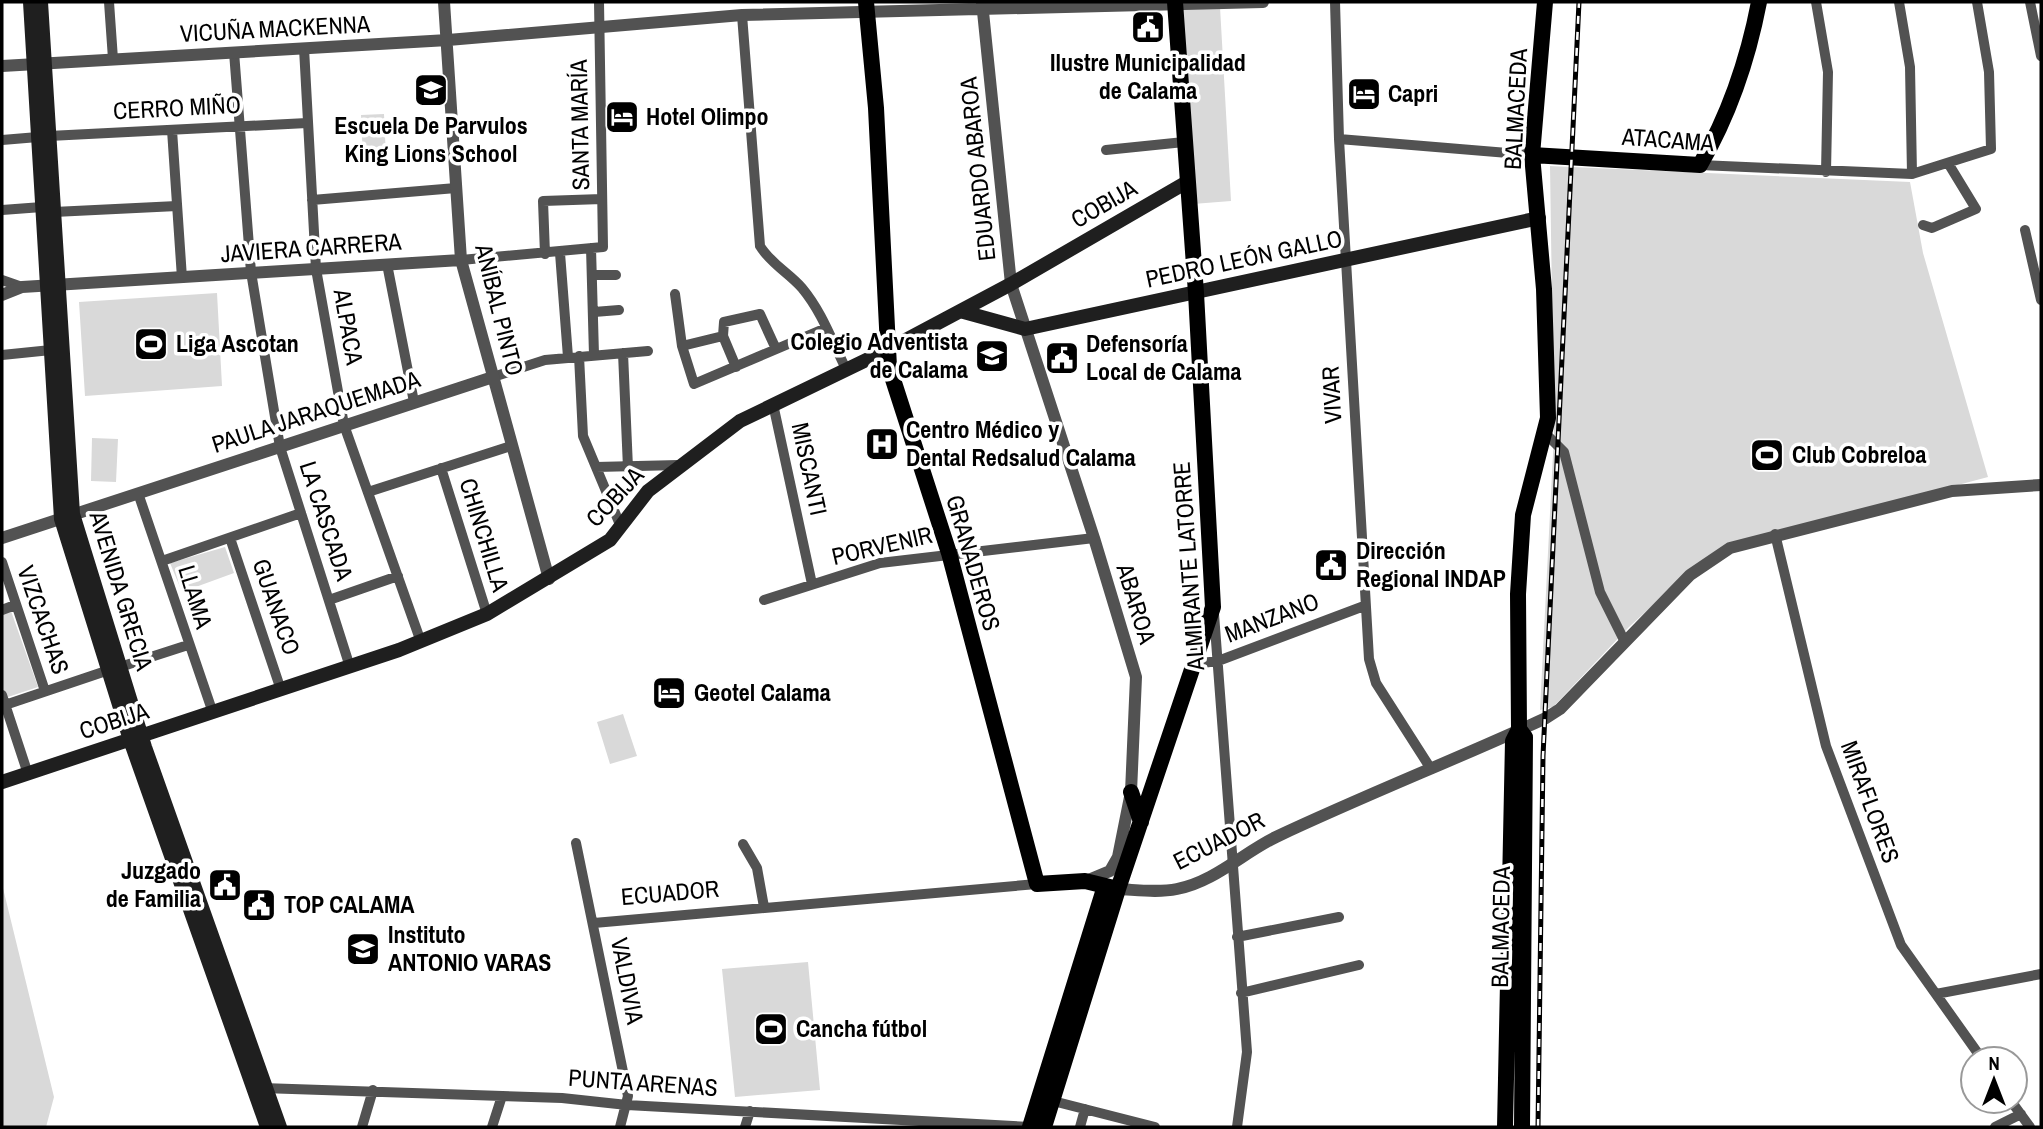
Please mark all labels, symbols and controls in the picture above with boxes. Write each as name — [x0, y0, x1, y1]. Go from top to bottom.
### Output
street label: VICUÑA MACKENNA — [179, 7, 372, 49]
public building icon: Ilustre Municipalidad de Calama — [1129, 8, 1167, 46]
place label: Ilustre Municipalidad de Calama — [1050, 46, 1246, 106]
street label: BALMACEDA — [1496, 47, 1534, 170]
street label: SANTA MARÍA — [562, 58, 596, 191]
school or university icon: Escuela De Parvulos King Lions School — [412, 71, 450, 109]
street label: EDUARDO ABAROA — [951, 75, 1003, 263]
hotel icon: Capri — [1345, 75, 1383, 113]
place label: Capri — [1388, 77, 1438, 109]
street label: CERRO MIÑO — [112, 88, 242, 126]
hotel icon: Hotel Olimpo — [603, 98, 641, 136]
place label: Hotel Olimpo — [646, 100, 768, 132]
place label: Escuela De Parvulos King Lions School — [334, 109, 528, 169]
street label: ATACAMA — [1620, 120, 1716, 158]
street label: COBIJA — [1065, 171, 1143, 235]
street label: PEDRO LEÓN GALLO — [1143, 222, 1345, 294]
street label: JAVIERA CARRERA — [219, 225, 403, 269]
street label: ANÍBAL PINTO — [468, 240, 532, 379]
street label: ALPACA — [326, 286, 372, 368]
sports icon: Liga Ascotan — [132, 325, 170, 363]
place label: Colegio Adventista de Calama — [790, 325, 968, 385]
place label: Liga Ascotan — [176, 327, 299, 359]
place label: Defensoría Local de Calama — [1086, 327, 1241, 387]
school or university icon: Colegio Adventista de Calama — [973, 337, 1011, 375]
public building icon: Defensoría Local de Calama — [1043, 339, 1081, 377]
street label: PAULA JARAQUEMADA — [207, 362, 425, 460]
street label: VIVAR — [1314, 365, 1348, 425]
place label: Centro Médico y Dental Redsalud Calama — [906, 413, 1136, 473]
street label: MISCANTI — [785, 419, 835, 518]
hospital icon: Centro Médico y Dental Redsalud Calama — [863, 425, 901, 463]
sports icon: Club Cobreloa — [1748, 436, 1786, 474]
place label: Club Cobreloa — [1792, 438, 1927, 470]
street label: LA CASCADA — [293, 457, 362, 585]
street label: COBIJA — [578, 459, 651, 533]
street label: ALMIRANTE LATORRE — [1165, 461, 1211, 673]
street label: CHINCHILLA — [453, 474, 518, 596]
street label: GRANADEROS — [939, 491, 1009, 634]
street label: AVENIDA GRECIA — [82, 506, 162, 675]
street label: PORVENIR — [828, 518, 935, 572]
place label: Dirección Regional INDAP — [1356, 534, 1506, 594]
public building icon: Dirección Regional INDAP — [1312, 546, 1350, 584]
street label: GUANACO — [246, 554, 308, 659]
street label: ABAROA — [1109, 559, 1165, 648]
street label: VIZCACHAS — [10, 561, 77, 678]
street label: LLAMA — [171, 561, 221, 633]
street label: MANZANO — [1220, 584, 1323, 650]
hotel icon: Geotel Calama — [650, 674, 688, 712]
place label: Geotel Calama — [694, 676, 831, 708]
street label: COBIJA — [75, 694, 153, 746]
street label: MIRAFLORES — [1834, 736, 1908, 867]
street label: ECUADOR — [1167, 804, 1270, 877]
place label: Juzgado de Familia — [106, 854, 201, 914]
street label: BALMACEDA — [1483, 865, 1517, 988]
public building icon: Juzgado de Familia — [206, 866, 244, 904]
street label: ECUADOR — [620, 872, 720, 912]
public building icon: TOP CALAMA — [240, 886, 278, 924]
place label: TOP CALAMA — [284, 888, 415, 920]
place label: Instituto ANTONIO VARAS — [388, 918, 551, 978]
school or university icon: Instituto ANTONIO VARAS — [344, 930, 382, 968]
street label: VALDIVIA — [604, 935, 652, 1027]
sports icon: Cancha fútbol — [752, 1010, 790, 1048]
place label: Cancha fútbol — [796, 1012, 927, 1044]
north arrow — [1959, 1045, 2029, 1115]
text: N — [1988, 1050, 2000, 1076]
street label: PUNTA ARENAS — [567, 1061, 719, 1103]

